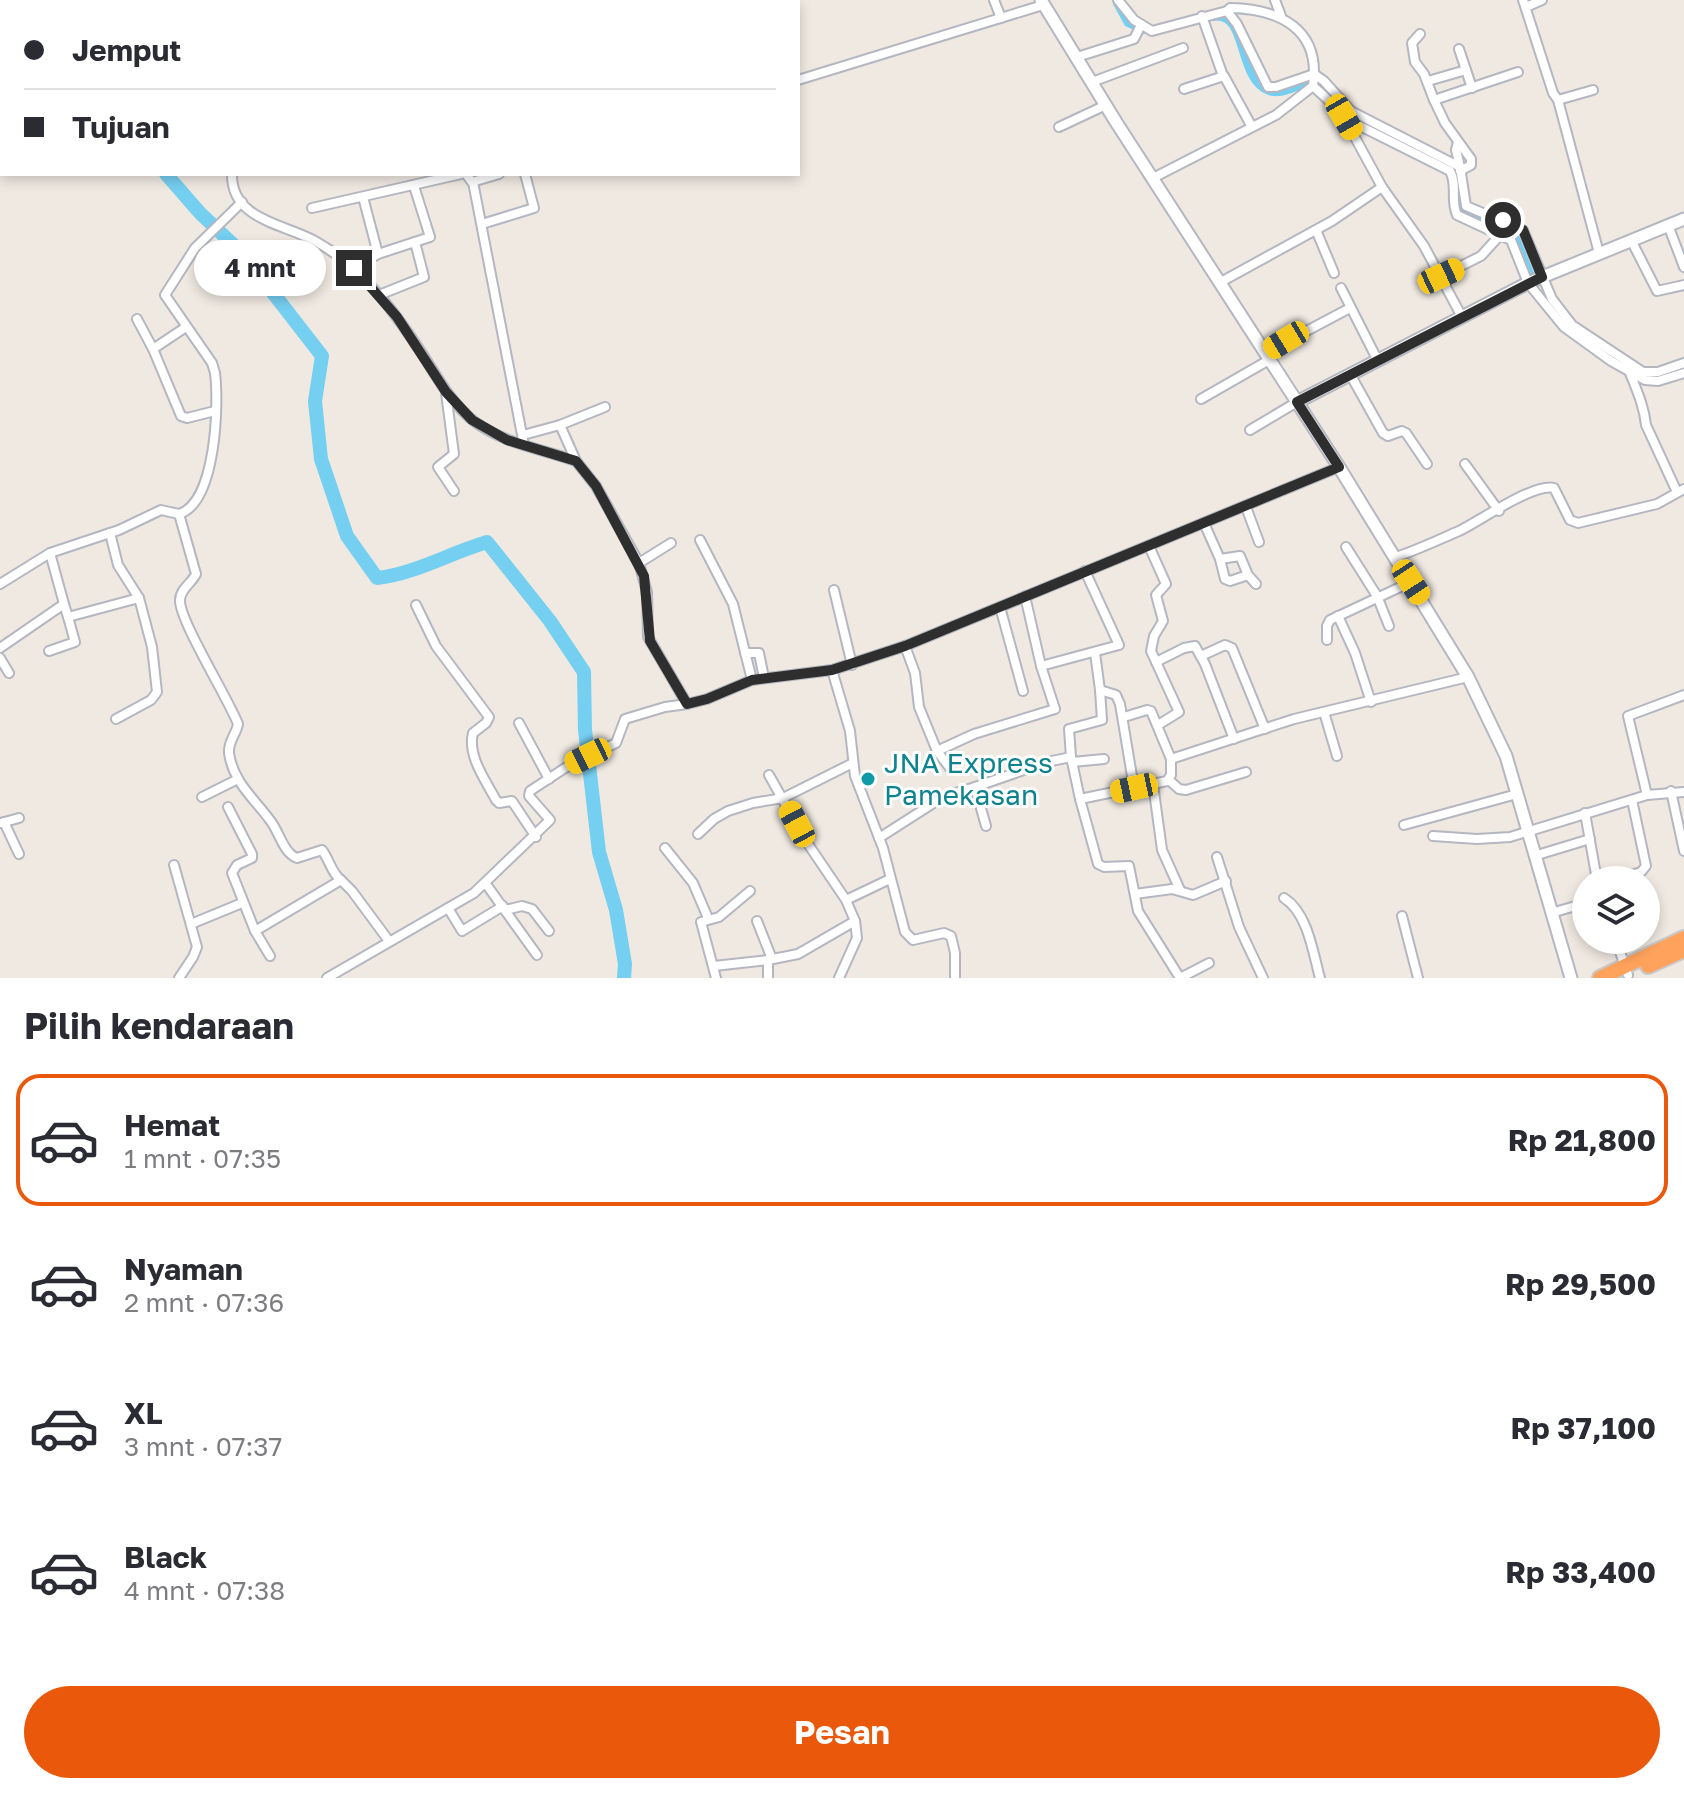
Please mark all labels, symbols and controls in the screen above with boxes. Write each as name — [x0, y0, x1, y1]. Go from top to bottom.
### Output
text: Jemput — [72, 32, 181, 68]
car — [1322, 90, 1366, 144]
text: Tujuan — [72, 109, 170, 145]
route start — [1485, 202, 1521, 238]
callout: 4 mnt — [194, 240, 326, 296]
route end — [336, 250, 372, 286]
text: 4 mnt — [224, 252, 296, 283]
car — [1414, 255, 1468, 297]
car — [1259, 317, 1313, 363]
car — [1388, 555, 1434, 609]
car — [561, 735, 615, 777]
place label: JNA Express Pamekasan — [884, 746, 1053, 811]
marker: JNA Express Pamekasan — [859, 770, 877, 788]
car — [1108, 771, 1160, 805]
car — [775, 797, 819, 851]
map controls — [1572, 866, 1660, 954]
button: layers — [1572, 866, 1660, 954]
text: Pilih kendaraan — [24, 1004, 294, 1047]
icon: car — [28, 1104, 100, 1176]
text: Hemat — [124, 1107, 220, 1143]
text: Rp 21,800 — [1508, 1122, 1656, 1158]
text: 1 mnt · 07:35 — [124, 1143, 281, 1174]
icon: car — [28, 1248, 100, 1320]
text: Nyaman — [124, 1251, 243, 1287]
text: Rp 29,500 — [1505, 1266, 1656, 1302]
text: 2 mnt · 07:36 — [124, 1287, 284, 1318]
icon: car — [28, 1392, 100, 1464]
text: XL — [124, 1395, 163, 1431]
text: Rp 37,100 — [1511, 1410, 1656, 1446]
text: 3 mnt · 07:37 — [124, 1431, 282, 1462]
icon: car — [28, 1536, 100, 1608]
text: Black — [124, 1539, 207, 1575]
text: Rp 33,400 — [1505, 1554, 1656, 1590]
text: 4 mnt · 07:38 — [124, 1575, 285, 1606]
button: Pesan — [24, 1686, 1660, 1778]

